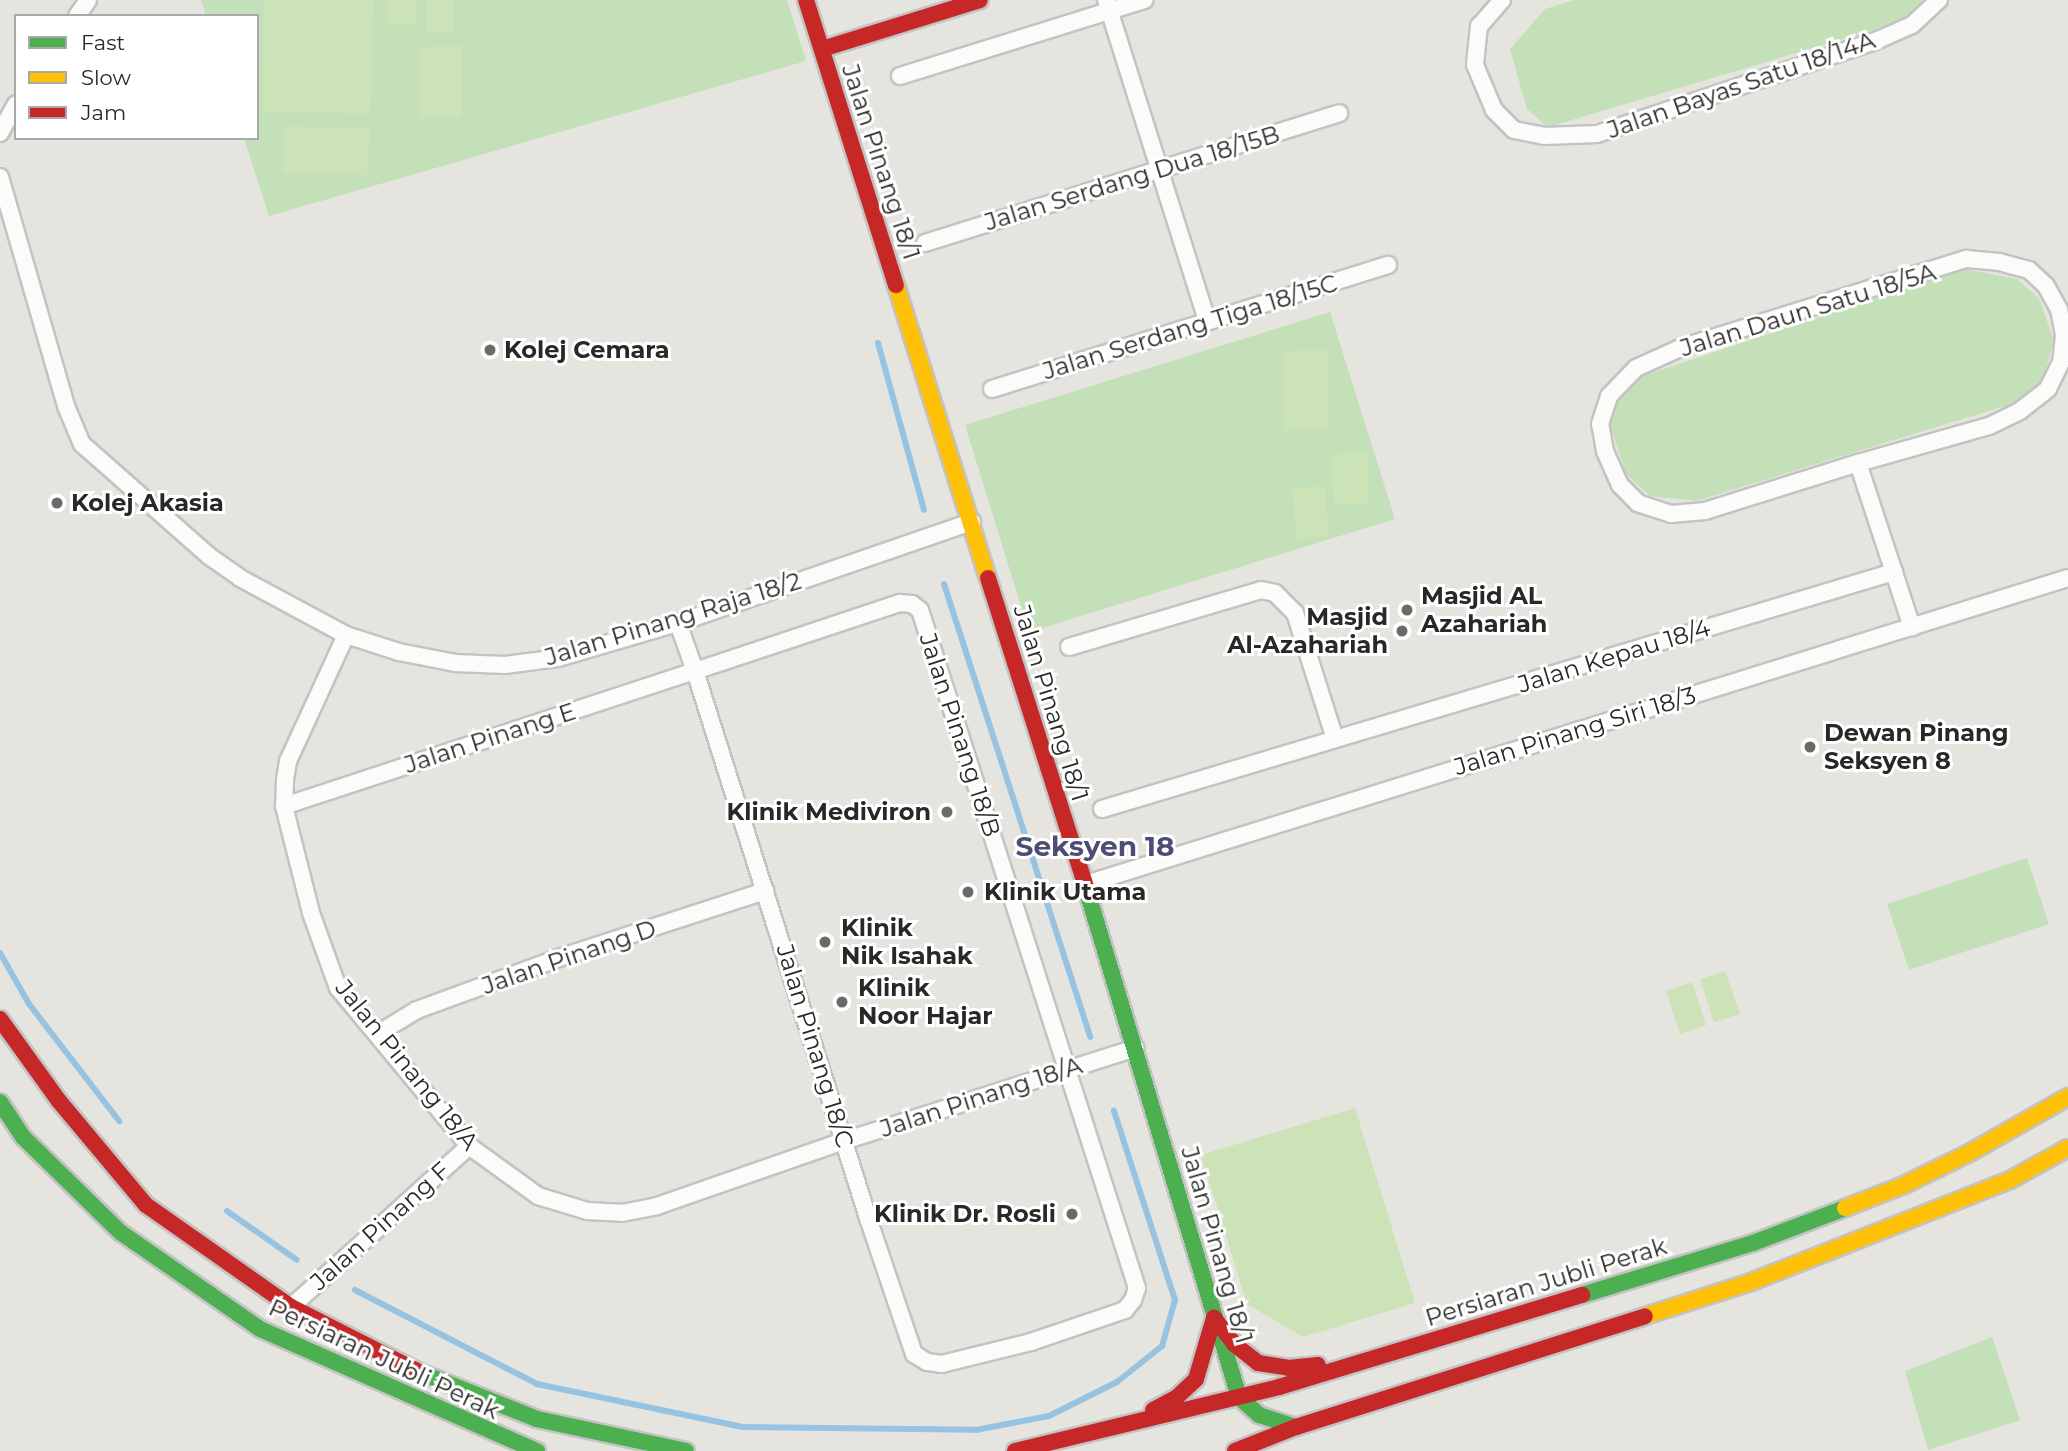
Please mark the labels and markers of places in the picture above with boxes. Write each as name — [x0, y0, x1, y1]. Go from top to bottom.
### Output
place label: Kolej Cemara — [504, 336, 670, 364]
marker: Kolej Cemara — [482, 342, 498, 358]
place label: Kolej Akasia — [71, 489, 224, 517]
marker: Kolej Akasia — [49, 495, 65, 511]
place label: Masjid AL Azahariah — [1421, 582, 1547, 638]
marker: Masjid AL Azahariah — [1399, 602, 1415, 618]
place label: Masjid Al-Azahariah — [1227, 603, 1388, 659]
marker: Masjid Al-Azahariah — [1394, 623, 1410, 639]
place label: Dewan Pinang Seksyen 8 — [1824, 719, 2009, 775]
marker: Dewan Pinang Seksyen 8 — [1802, 739, 1818, 755]
place label: Klinik Mediviron — [727, 798, 931, 826]
marker: Klinik Mediviron — [937, 802, 957, 822]
place label: Klinik Utama — [984, 878, 1146, 906]
marker: Klinik Utama — [958, 882, 978, 902]
place label: Klinik Nik Isahak — [841, 914, 973, 970]
marker: Klinik Nik Isahak — [815, 932, 835, 952]
place label: Klinik Noor Hajar — [858, 974, 993, 1030]
marker: Klinik Noor Hajar — [832, 992, 852, 1012]
place label: Klinik Dr. Rosli — [874, 1200, 1056, 1228]
marker: Klinik Dr. Rosli — [1062, 1204, 1082, 1224]

